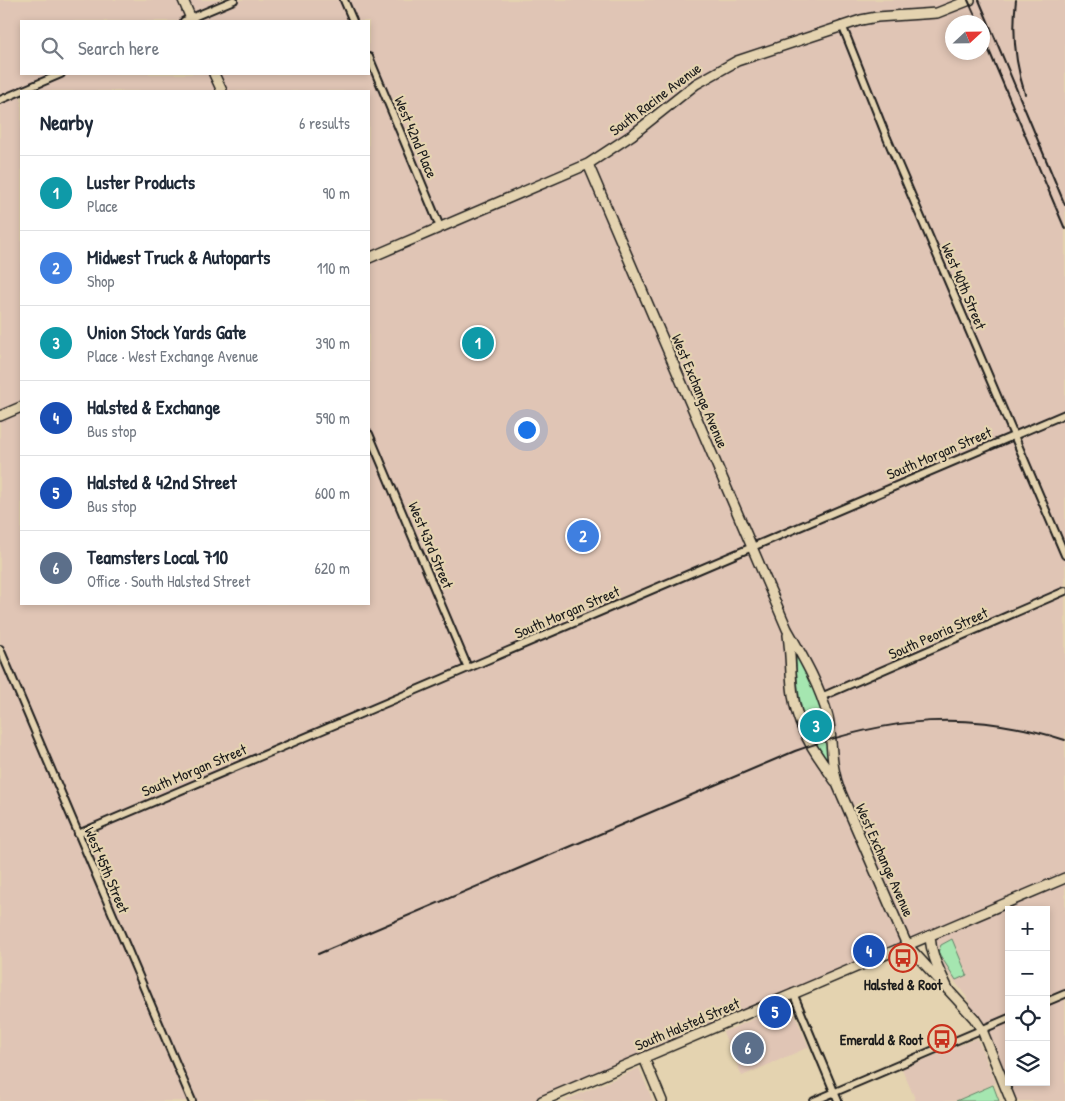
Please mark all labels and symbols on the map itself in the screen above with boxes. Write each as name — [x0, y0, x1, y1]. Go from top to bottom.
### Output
north arrow — [945, 15, 990, 60]
street label: South Racine Avenue — [605, 58, 705, 140]
street label: West 42nd Place — [389, 93, 443, 181]
street label: West 40th Street — [936, 240, 992, 333]
pin: 1 — [462, 324, 494, 362]
street label: West Exchange Avenue — [667, 331, 733, 451]
your location — [514, 417, 540, 443]
street label: South Morgan Street — [883, 421, 996, 485]
street label: West 43rd Street — [403, 499, 459, 592]
pin: 2 — [567, 517, 599, 555]
street label: South Morgan Street — [511, 580, 624, 644]
street label: South Peoria Street — [885, 601, 992, 664]
pin: 3 — [800, 707, 832, 745]
street label: South Morgan Street — [138, 738, 251, 802]
street label: West Exchange Avenue — [851, 800, 919, 920]
street label: West 45th Street — [79, 824, 135, 917]
pin: 4 — [853, 932, 885, 970]
bus stop icon: Halsted & Root — [888, 943, 918, 973]
place label: Halsted & Root — [864, 974, 943, 995]
street label: South Halsted Street — [631, 992, 743, 1056]
pin: 5 — [759, 993, 791, 1031]
bus stop icon: Emerald & Root — [927, 1024, 957, 1054]
pin: 6 — [732, 1029, 764, 1067]
place label: Emerald & Root — [840, 1029, 924, 1050]

